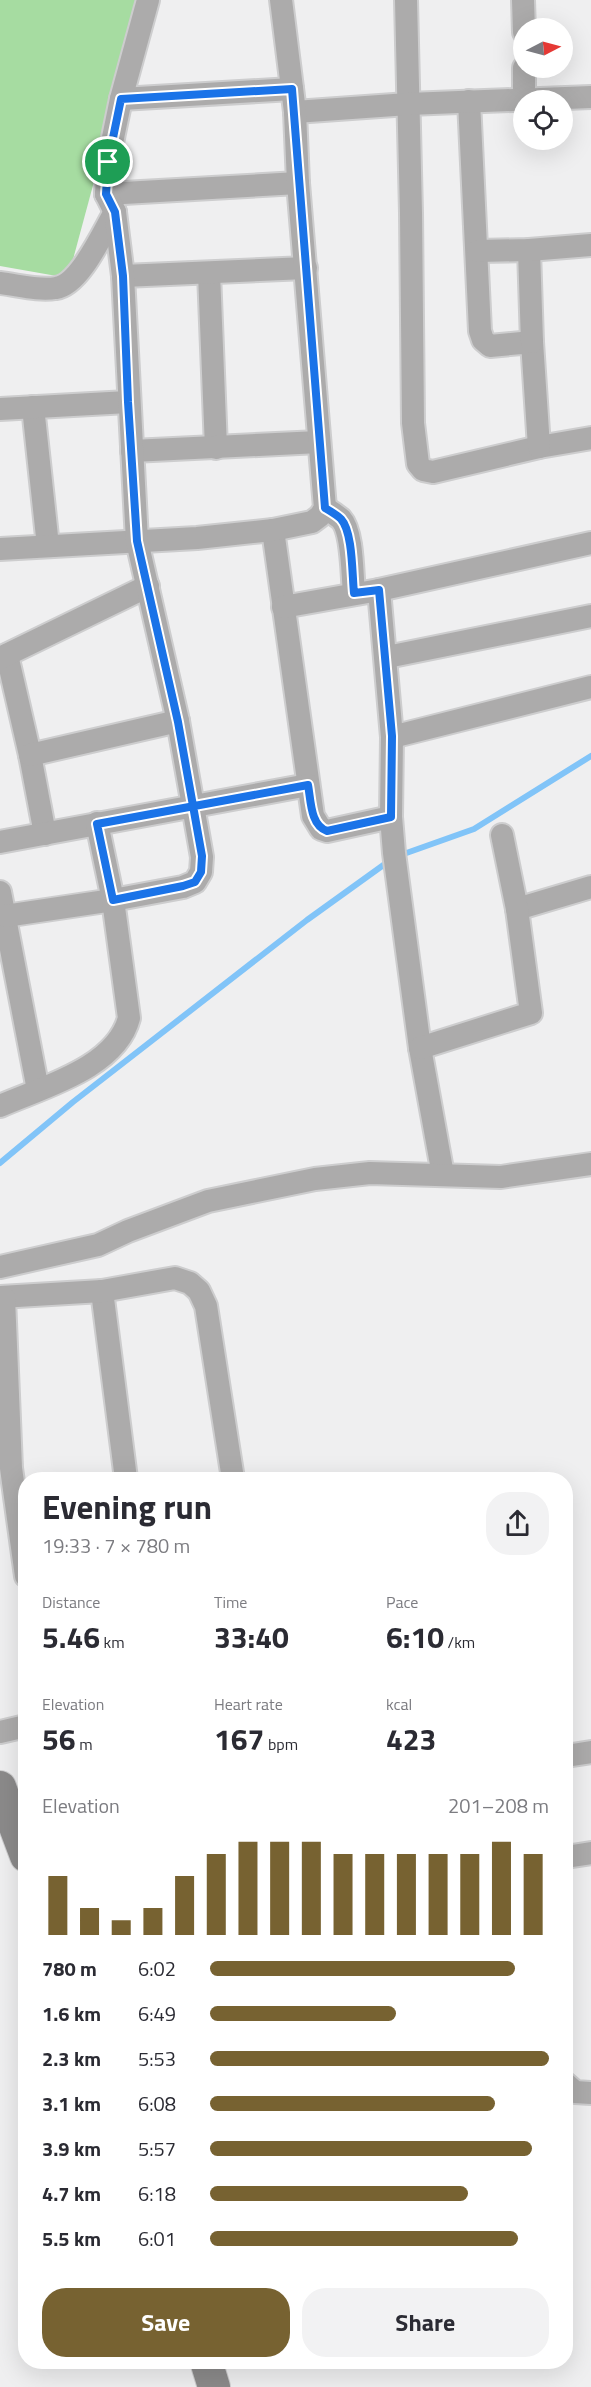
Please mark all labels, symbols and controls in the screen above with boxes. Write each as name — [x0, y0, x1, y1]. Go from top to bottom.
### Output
north arrow — [513, 18, 573, 78]
map controls — [513, 18, 573, 150]
button: locate — [513, 90, 573, 150]
pin — [82, 136, 133, 187]
icon: arrive — [91, 145, 124, 178]
text: Evening run — [42, 1482, 212, 1532]
button: share — [486, 1492, 549, 1555]
text: 19:33 · 7 × 780 m — [42, 1530, 190, 1561]
text: Distance — [42, 1590, 100, 1614]
text: Time — [214, 1590, 247, 1614]
text: Pace — [386, 1590, 418, 1614]
text: 5.46 — [42, 1614, 100, 1660]
text: 33:40 — [214, 1614, 289, 1660]
text: 6:10 — [386, 1614, 444, 1660]
text: km — [100, 1630, 125, 1654]
text: /km — [444, 1630, 475, 1654]
text: Elevation — [42, 1692, 104, 1716]
text: Heart rate — [214, 1692, 283, 1716]
text: kcal — [386, 1692, 412, 1716]
text: 56 — [42, 1716, 76, 1762]
text: 167 — [214, 1716, 264, 1762]
text: 423 — [386, 1716, 436, 1762]
text: m — [76, 1732, 93, 1756]
text: bpm — [264, 1732, 298, 1756]
text: Elevation — [42, 1790, 120, 1821]
text: 201–208 m — [448, 1790, 549, 1821]
text: 780 m — [42, 1953, 97, 1984]
text: 6:02 — [138, 1953, 176, 1984]
text: 1.6 km — [42, 1998, 101, 2029]
text: 6:49 — [138, 1998, 176, 2029]
text: 2.3 km — [42, 2043, 101, 2074]
text: 5:53 — [138, 2043, 176, 2074]
text: 3.1 km — [42, 2088, 101, 2119]
text: 6:08 — [138, 2088, 176, 2119]
text: 3.9 km — [42, 2133, 101, 2164]
text: 5:57 — [138, 2133, 176, 2164]
text: 4.7 km — [42, 2178, 101, 2209]
text: 6:18 — [138, 2178, 176, 2209]
text: 5.5 km — [42, 2223, 101, 2254]
text: 6:01 — [138, 2223, 176, 2254]
button: Save — [42, 2288, 290, 2357]
button: Share — [302, 2288, 549, 2357]

